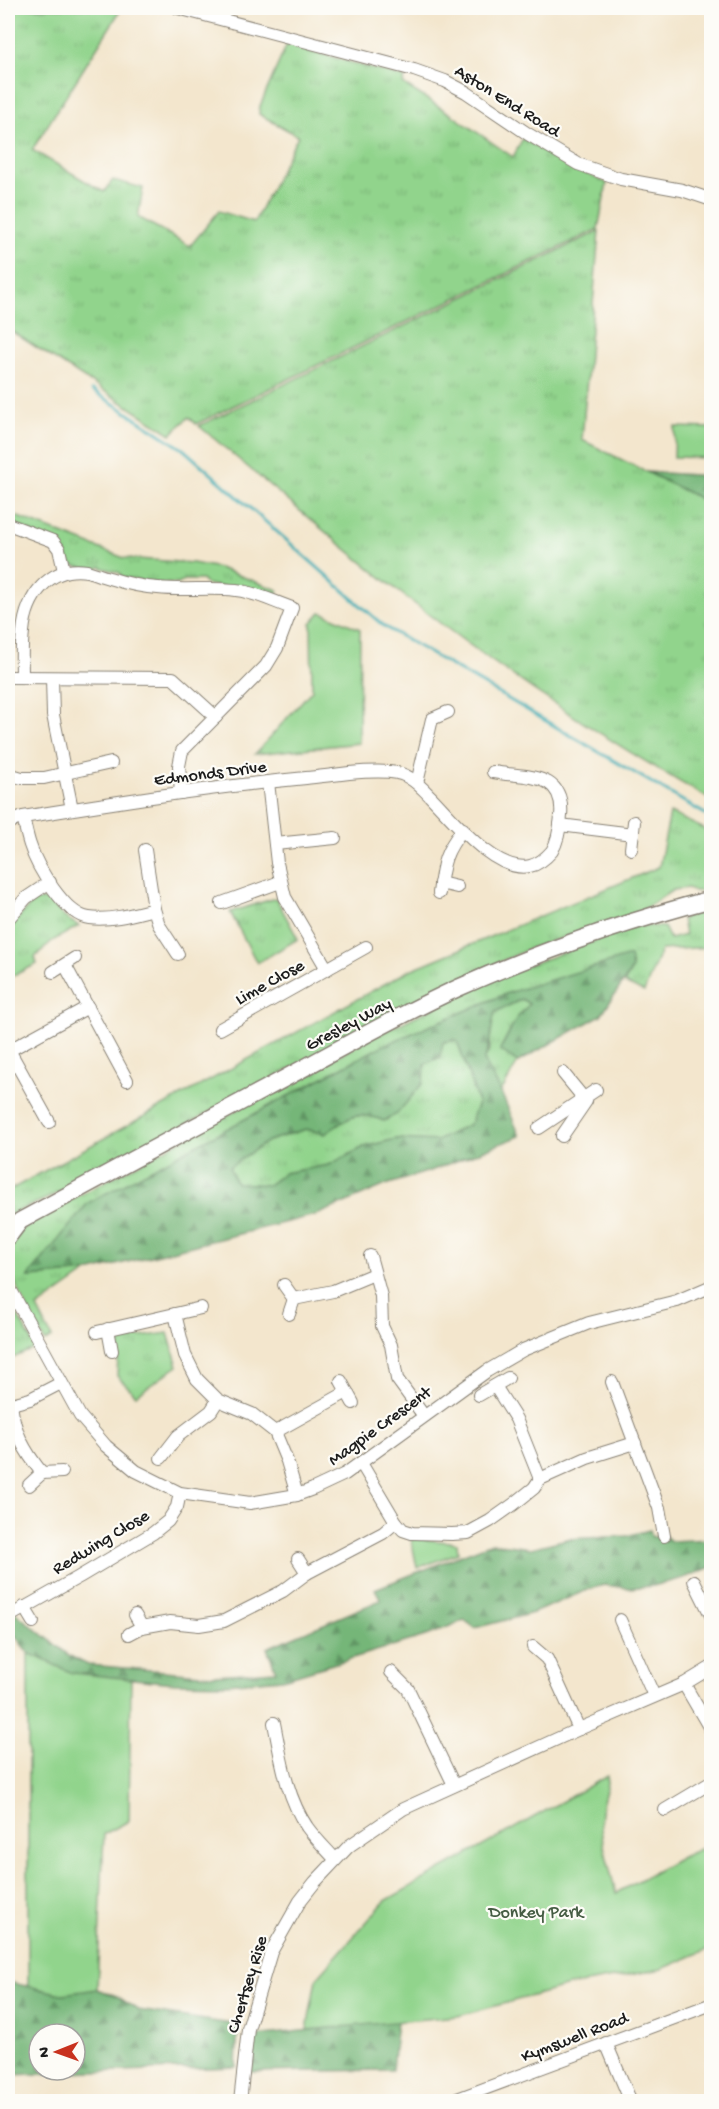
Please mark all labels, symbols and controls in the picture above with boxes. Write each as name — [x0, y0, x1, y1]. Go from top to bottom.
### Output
street label: Aston End Road — [450, 61, 565, 144]
street label: Edmonds Drive — [153, 757, 268, 792]
street label: Lime Close — [232, 955, 309, 1011]
street label: Gresley Way — [303, 994, 396, 1057]
street label: Magpie Crescent — [325, 1382, 437, 1471]
street label: Redwing Close — [49, 1506, 154, 1580]
park label: Donkey Park — [488, 1903, 585, 1924]
street label: Chertsey Rise — [224, 1933, 273, 2036]
street label: Kymswell Road — [518, 2008, 633, 2068]
north arrow — [27, 2022, 87, 2082]
text: N — [36, 2046, 55, 2058]

